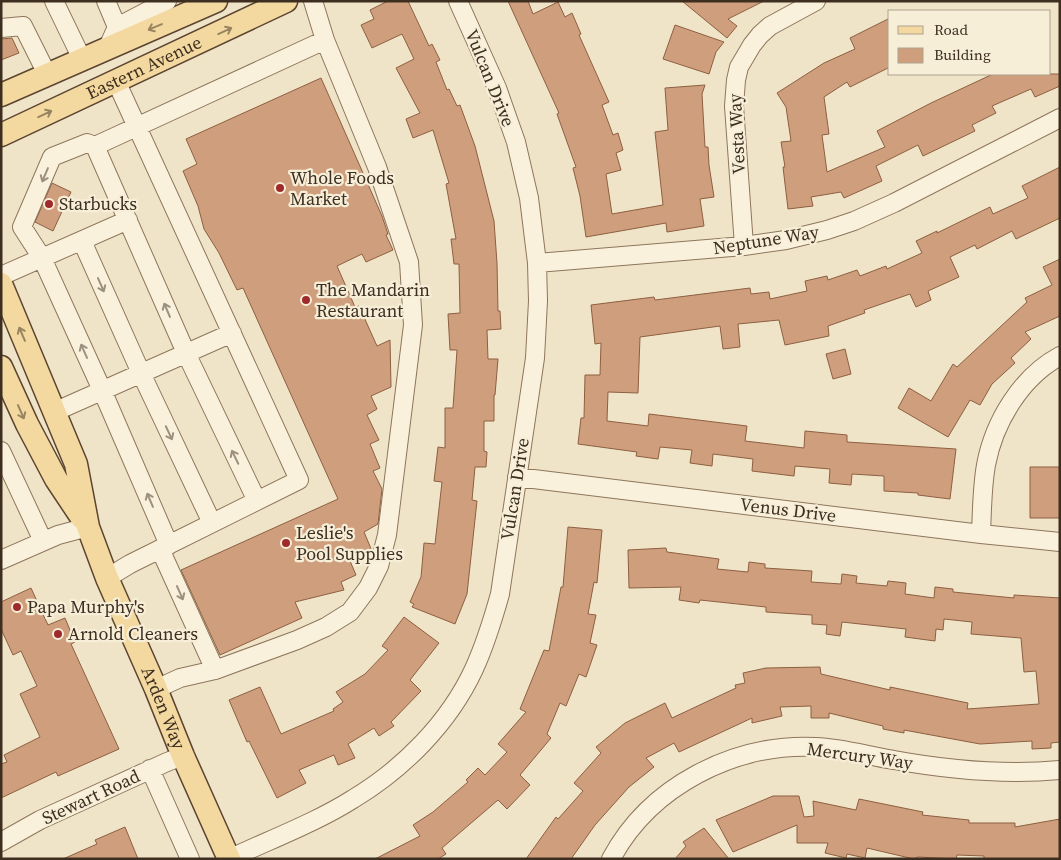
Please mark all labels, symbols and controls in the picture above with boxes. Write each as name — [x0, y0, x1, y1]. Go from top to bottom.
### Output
legend — [888, 10, 1051, 75]
text: Road — [934, 19, 968, 40]
one-way arrow — [148, 23, 163, 33]
street label: Vulcan Drive — [460, 25, 521, 130]
one-way arrow — [217, 26, 232, 35]
street label: Eastern Avenue — [82, 29, 206, 105]
text: Building — [934, 44, 991, 65]
street label: Vesta Way — [722, 92, 751, 175]
one-way arrow — [37, 109, 52, 118]
place label: Whole Foods Market — [290, 165, 394, 211]
one-way arrow — [39, 167, 49, 182]
marker: Whole Foods Market — [274, 182, 286, 194]
place label: Starbucks — [59, 191, 137, 216]
marker: Starbucks — [43, 198, 55, 210]
street label: Neptune Way — [711, 219, 821, 260]
one-way arrow — [97, 277, 107, 292]
place label: The Mandarin Restaurant — [316, 277, 430, 323]
marker: The Mandarin Restaurant — [300, 294, 312, 306]
one-way arrow — [161, 303, 171, 318]
one-way arrow — [17, 327, 26, 342]
one-way arrow — [79, 344, 89, 359]
one-way arrow — [17, 404, 27, 419]
one-way arrow — [165, 425, 174, 440]
street label: Vulcan Drive — [494, 436, 535, 542]
one-way arrow — [230, 450, 240, 465]
street label: Venus Drive — [739, 491, 838, 528]
one-way arrow — [144, 493, 154, 508]
place label: Leslie's Pool Supplies — [296, 520, 403, 566]
marker: Leslie's Pool Supplies — [280, 537, 292, 549]
one-way arrow — [176, 585, 186, 600]
place label: Papa Murphy's — [27, 594, 145, 619]
marker: Papa Murphy's — [11, 601, 23, 613]
place label: Arnold Cleaners — [68, 621, 198, 646]
marker: Arnold Cleaners — [52, 628, 64, 640]
street label: Arden Way — [135, 662, 192, 754]
street label: Mercury Way — [806, 736, 915, 775]
street label: Stewart Road — [38, 763, 144, 830]

